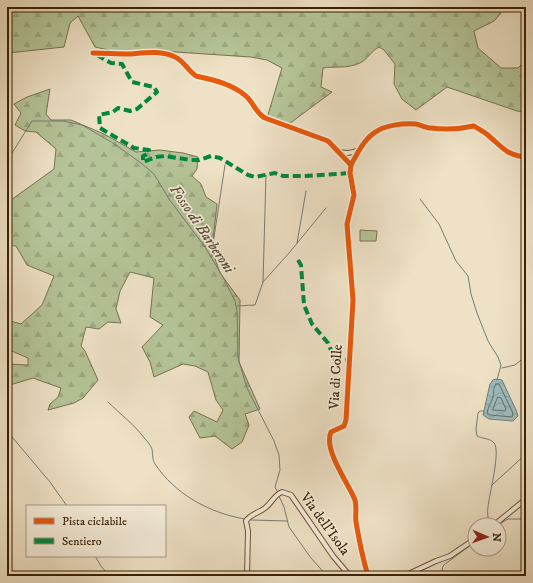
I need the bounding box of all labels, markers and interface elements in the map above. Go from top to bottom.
water label: Fosso di Barberoni [165,181,239,278]
street label: Via di Colle [325,344,347,411]
street label: Via dell'Isola [296,488,354,559]
legend [26,505,166,557]
text: Pista ciclabile [62,514,127,529]
north arrow [467,517,507,557]
text: N [489,533,503,542]
text: Sentiero [62,534,102,549]

